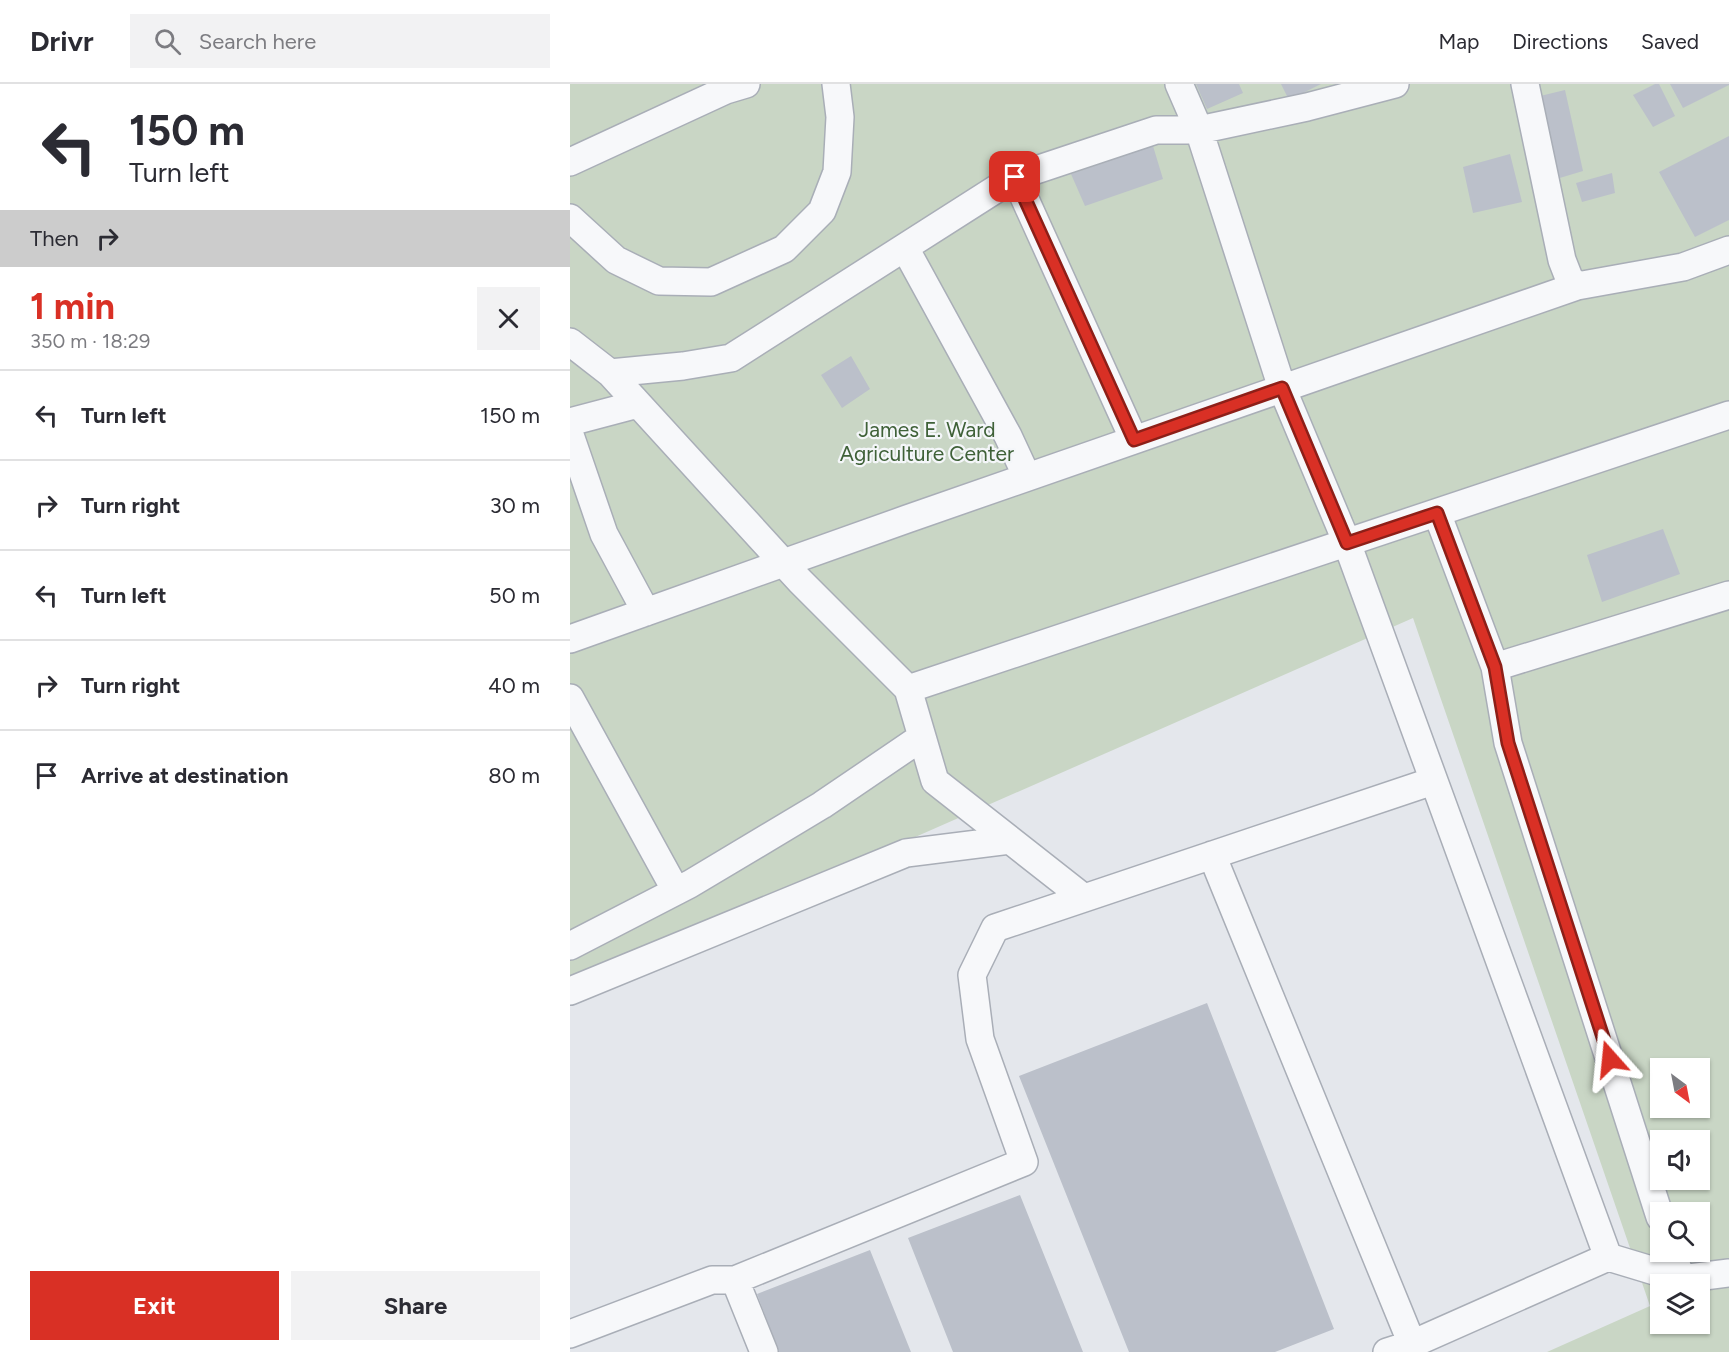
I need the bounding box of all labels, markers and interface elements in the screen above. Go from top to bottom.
search box [130,14,550,68]
text: Drivr [30,24,94,58]
icon: search [151,25,184,58]
text: Search here [199,28,316,55]
text: Map [1438,29,1479,54]
text: Directions [1512,29,1608,54]
text: Saved [1641,29,1699,54]
text: 150 m [129,105,245,156]
icon: left [30,108,108,186]
pin [989,151,1040,202]
text: Turn left [129,156,229,189]
icon: arrive [998,160,1031,193]
icon: right [91,222,124,255]
text: Then [30,225,79,252]
text: 1 min [30,285,115,328]
button: close [477,287,540,350]
text: 350 m · 18:29 [30,329,150,353]
icon: left [30,399,63,432]
text: Turn left [81,402,167,429]
text: 150 m [480,402,540,429]
park label: James E. Ward Agriculture Center [840,417,1014,466]
icon: right [30,489,63,522]
text: Turn right [81,492,180,519]
text: 30 m [490,492,540,519]
icon: left [30,579,63,612]
text: Turn left [81,582,167,609]
text: 50 m [489,582,540,609]
icon: right [30,669,63,702]
text: Turn right [81,672,180,699]
text: 40 m [488,672,540,699]
icon: arrive [30,759,63,792]
text: Arrive at destination [81,762,289,789]
text: 80 m [488,762,540,789]
position arrow [1578,1027,1642,1091]
north arrow [1650,1058,1710,1118]
map controls [1650,1058,1710,1334]
button: sound [1650,1130,1710,1190]
button: search [1650,1202,1710,1262]
button: Exit [30,1271,279,1340]
button: Share [291,1271,540,1340]
button: layers [1650,1274,1710,1334]

